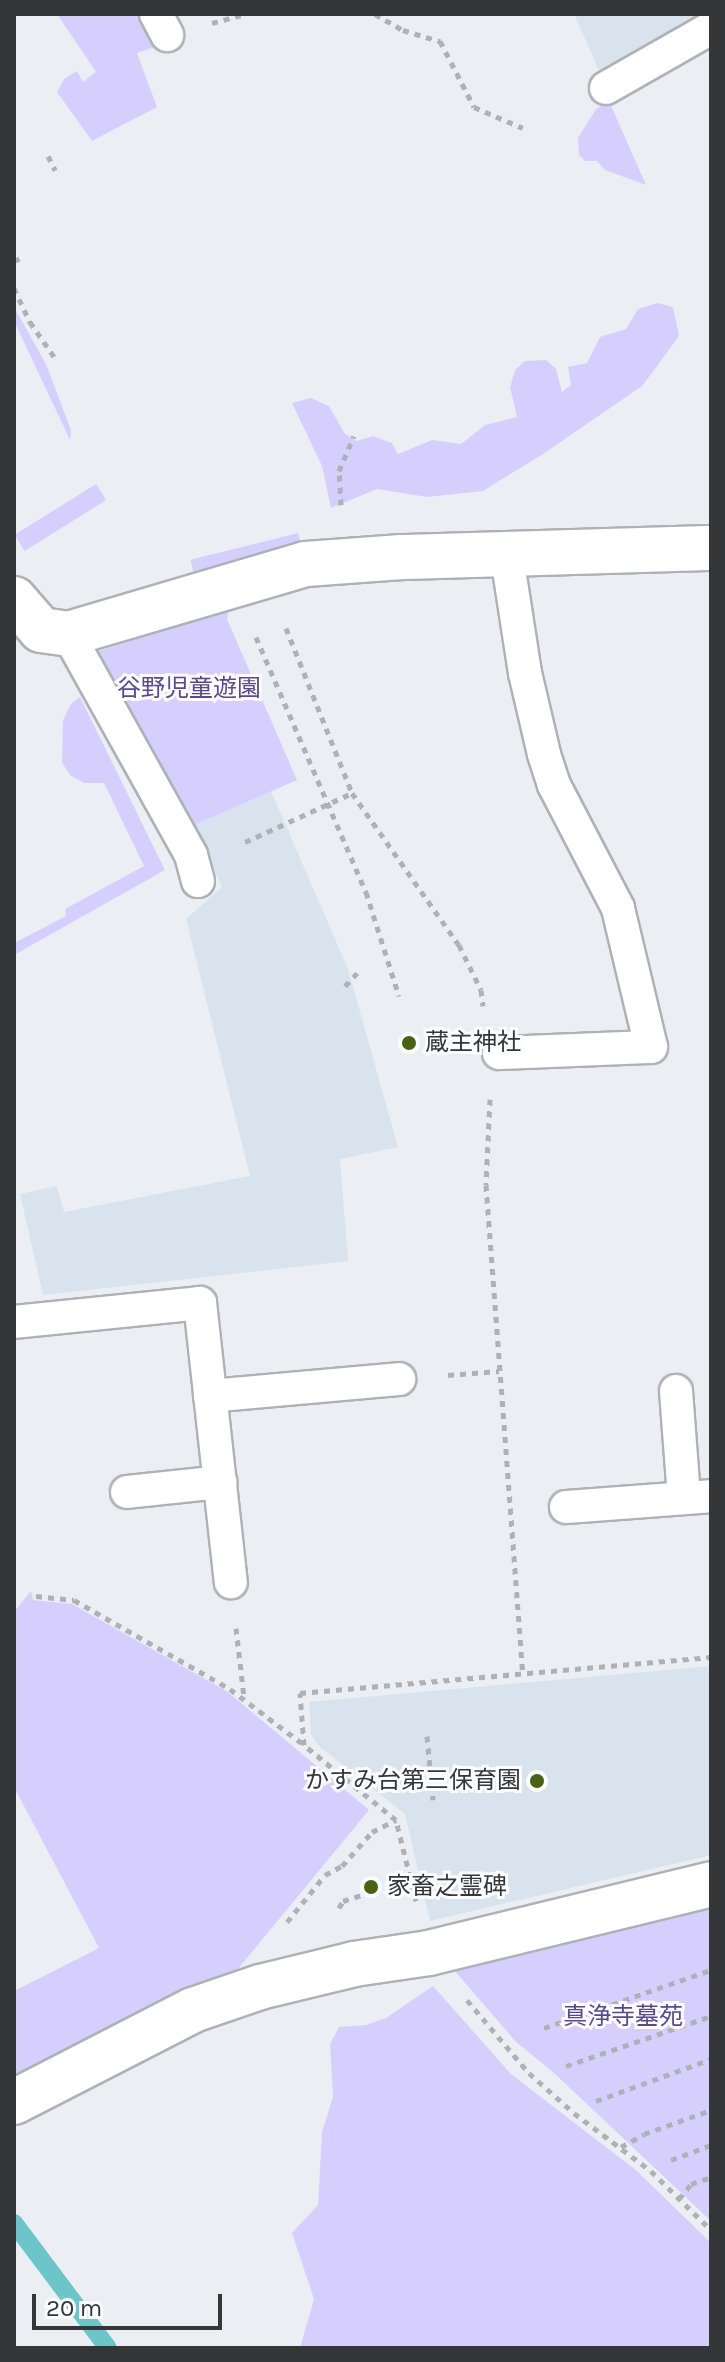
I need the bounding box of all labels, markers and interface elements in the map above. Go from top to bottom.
park label: 谷野児童遊園 [117,675,261,703]
place label: 蔵主神社 [425,1029,521,1057]
marker: 蔵主神社 [400,1034,418,1052]
place label: かすみ台第三保育園 [305,1767,521,1795]
marker: かすみ台第三保育園 [528,1772,546,1790]
place label: 家畜之霊碑 [387,1873,507,1901]
marker: 家畜之霊碑 [362,1878,380,1896]
park label: 真浄寺墓苑 [563,2003,683,2031]
scale bar [36,2278,226,2328]
text: 20 m [46,2294,102,2322]

